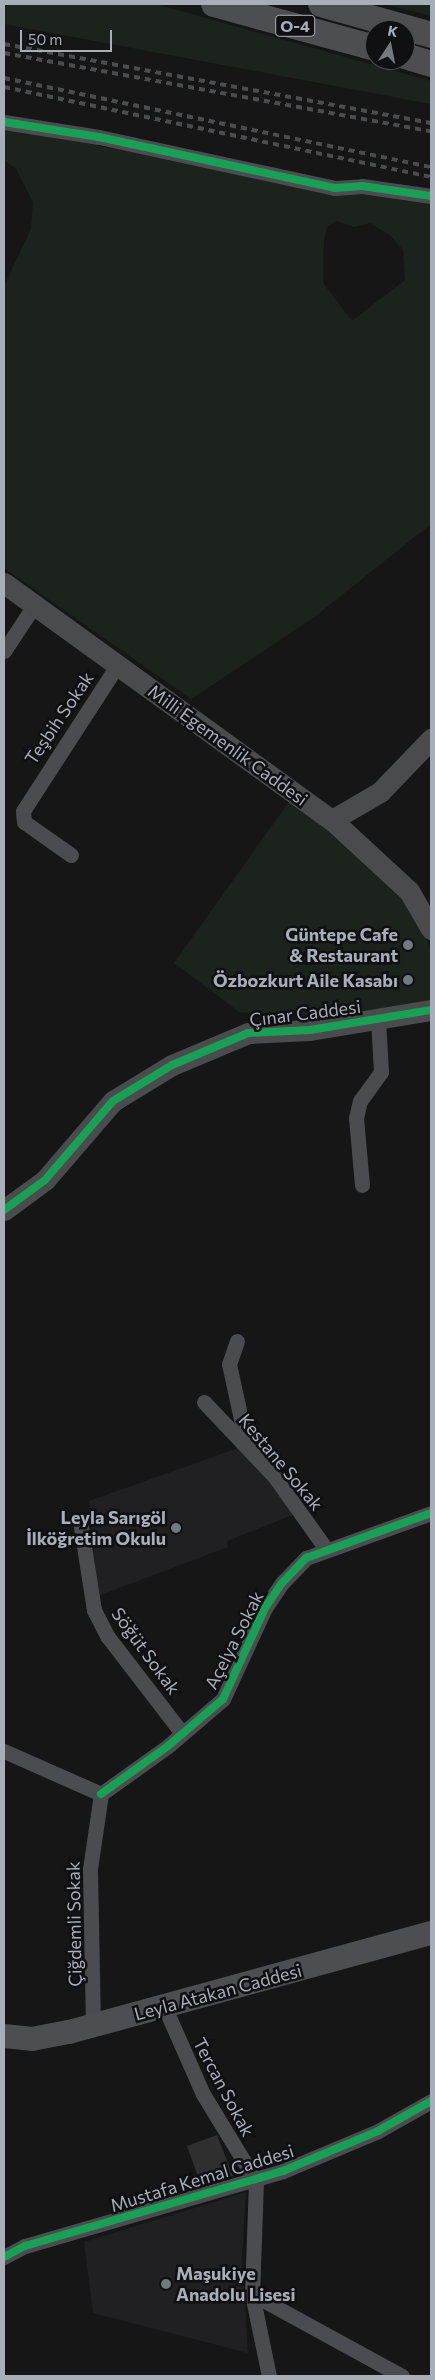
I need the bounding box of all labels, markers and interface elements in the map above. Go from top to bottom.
road number: O-4 [275,12,315,40]
scale bar [22,20,115,52]
north arrow [365,20,415,70]
text: K [386,21,399,40]
text: 50 m [28,30,62,48]
street label: Teşbih Sokak [20,668,98,768]
street label: Milli Egemenlik Caddesi [144,680,312,810]
place label: Güntepe Cafe & Restaurant [285,924,398,966]
marker: Güntepe Cafe & Restaurant [402,939,414,951]
place label: Özbozkurt Aile Kasabı [213,969,398,991]
marker: Özbozkurt Aile Kasabı [402,974,414,986]
street label: Çınar Caddesi [248,995,362,1031]
street label: Kestane Sokak [234,1409,328,1515]
place label: Leyla Sarıgöl İlköğretim Okulu [26,1507,166,1550]
marker: Leyla Sarıgöl İlköğretim Okulu [170,1522,182,1534]
street label: Açelya Sokak [200,1587,268,1693]
street label: Söğüt Sokak [107,1603,185,1699]
street label: Çiğdemli Sokak [62,1861,86,1987]
street label: Leyla Atakan Caddesi [132,1959,304,2025]
street label: Tercan Sokak [189,2034,259,2140]
street label: Mustafa Kemal Caddesi [108,2140,296,2216]
place label: Maşukiye Anadolu Lisesi [176,2263,295,2306]
marker: Maşukiye Anadolu Lisesi [160,2278,172,2290]

